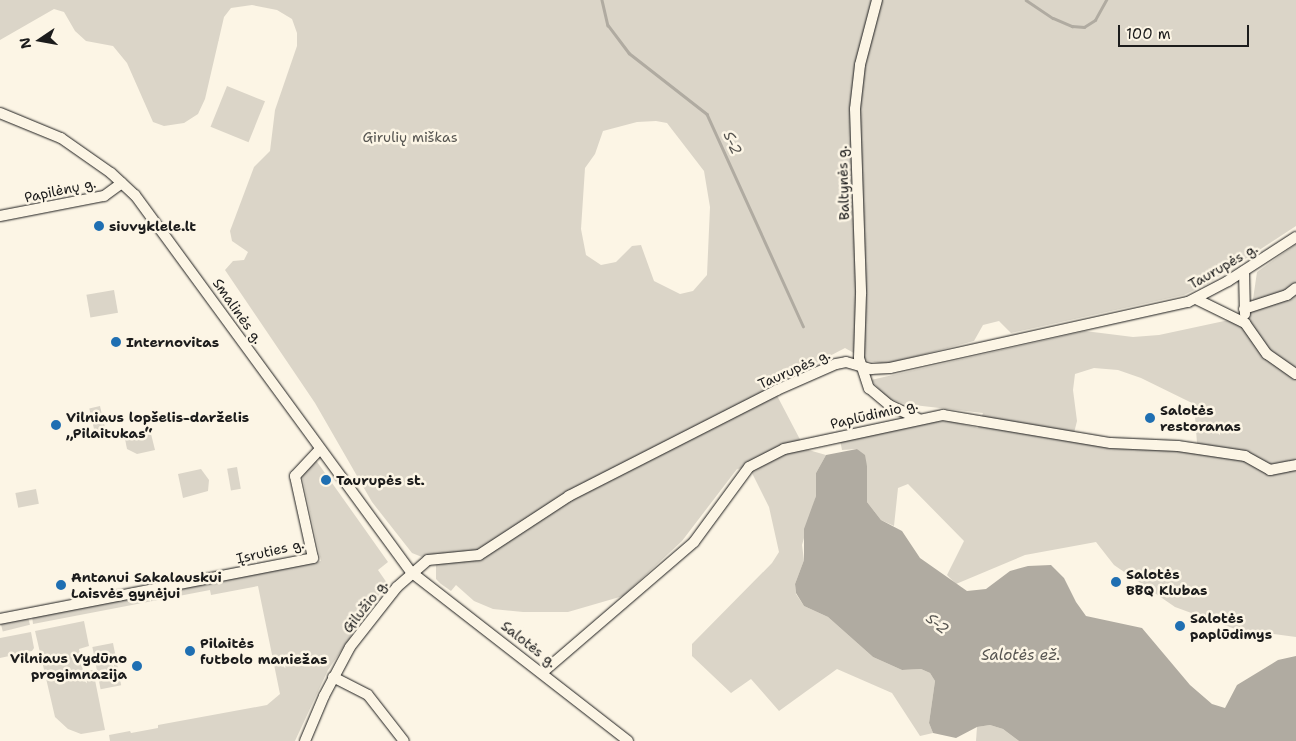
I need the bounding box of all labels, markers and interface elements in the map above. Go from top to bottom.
north arrow [15,15,65,65]
scale bar [1121,15,1252,47]
text: 100 m [1126,24,1171,44]
text: N [15,36,35,50]
park label: Girulių miškas [362,129,458,145]
water label: S-2 [719,129,745,157]
street label: Baltynės g. [833,145,853,221]
street label: Papilėnų g. [23,174,97,206]
place label: siuvyklele.lt [109,218,196,234]
marker: siuvyklele.lt [93,220,105,232]
street label: Taurupės g. [1185,239,1261,293]
street label: Smalinės g. [209,275,267,347]
place label: Internovitas [126,334,219,350]
marker: Internovitas [110,336,122,348]
street label: Taurupės g. [755,346,833,392]
street label: Paplūdimio g. [829,396,919,432]
place label: Salotės restoranas [1160,402,1241,434]
place label: Vilniaus lopšelis-darželis „Pilaitukas“ [66,409,249,442]
marker: Salotės restoranas [1144,412,1156,424]
marker: Vilniaus lopšelis-darželis „Pilaitukas“ [50,419,62,431]
place label: Taurupės st. [336,472,425,488]
marker: Taurupės st. [320,474,332,486]
street label: Įsruties g. [234,535,306,567]
place label: Salotės BBQ Klubas [1126,566,1207,598]
place label: Antanui Sakalauskui Laisvės gynėjui [71,569,222,602]
street label: Gilužio g. [339,576,391,636]
marker: Salotės BBQ Klubas [1110,576,1122,588]
marker: Antanui Sakalauskui Laisvės gynėjui [55,579,67,591]
water label: S-2 [922,610,952,638]
place label: Salotės paplūdimys [1190,610,1272,642]
street label: Salotės g. [498,617,560,671]
marker: Salotės paplūdimys [1174,620,1186,632]
place label: Pilaitės futbolo maniežas [200,635,327,668]
marker: Pilaitės futbolo maniežas [184,645,196,657]
water label: Salotės ež. [981,647,1061,665]
place label: Vilniaus Vydūno progimnazija [10,650,127,682]
marker: Vilniaus Vydūno progimnazija [131,660,143,672]

